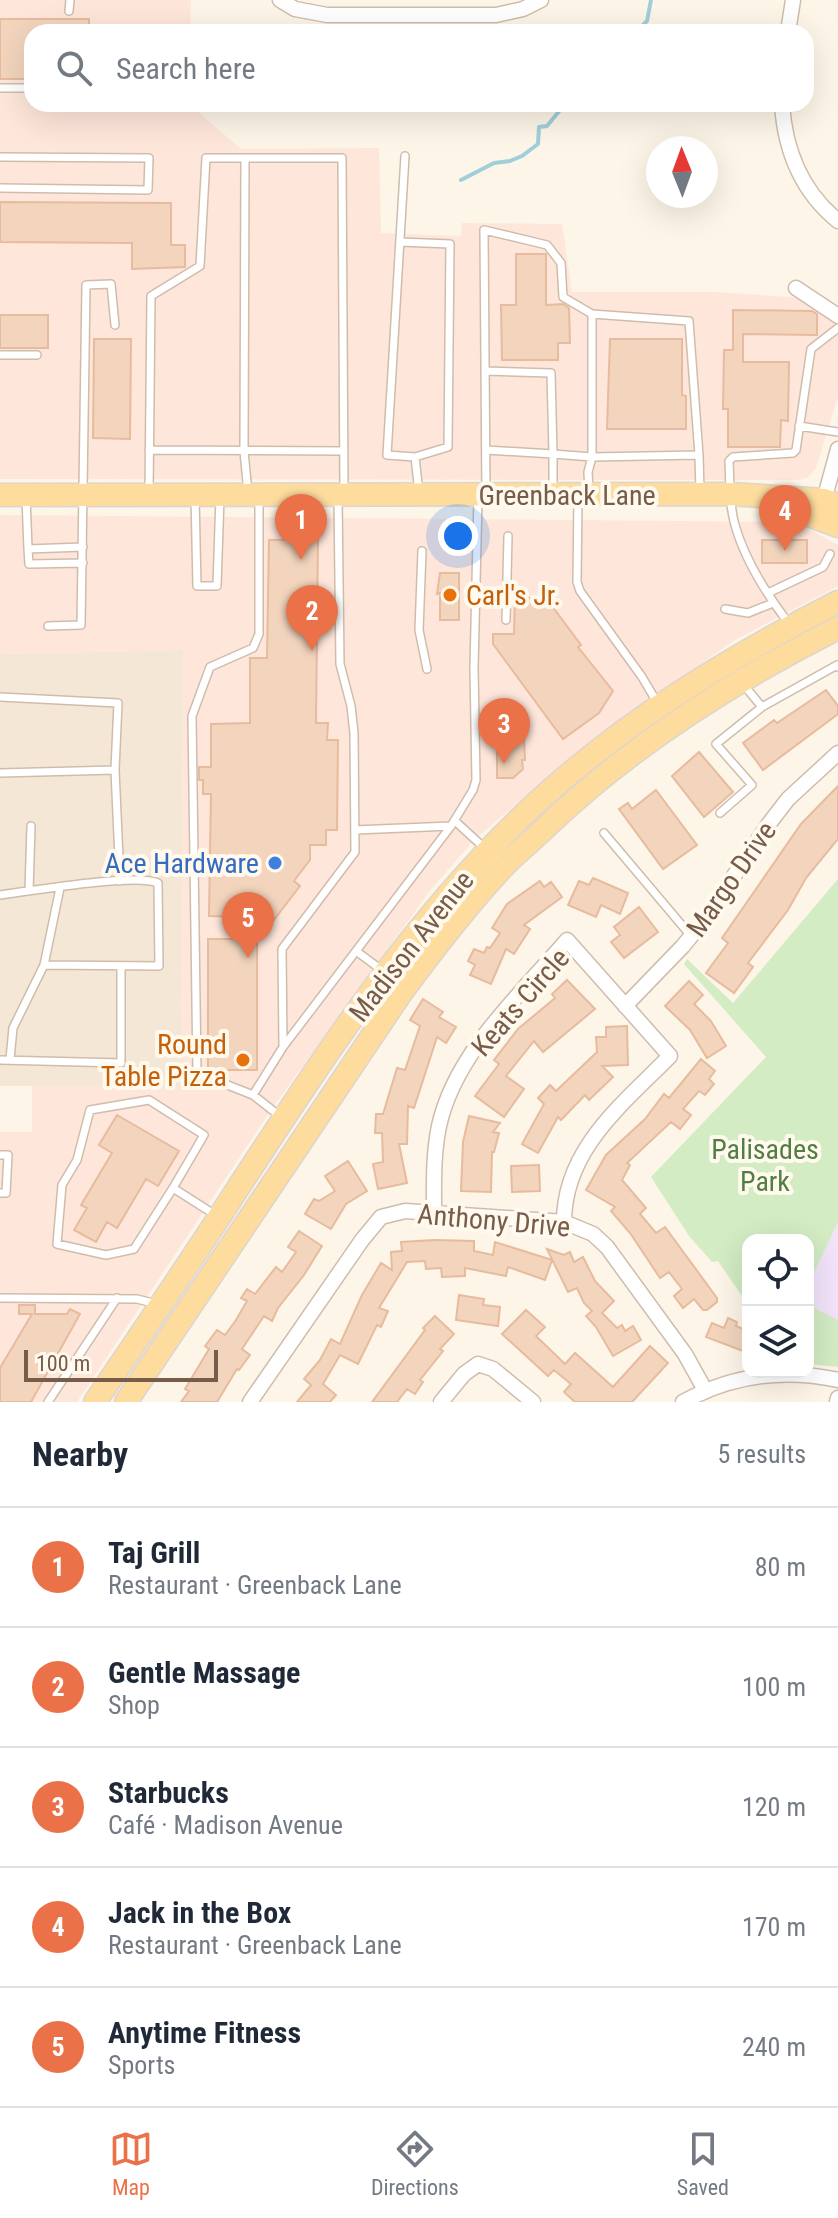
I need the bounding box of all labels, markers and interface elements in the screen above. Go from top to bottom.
search box [24,24,814,112]
icon: search [52,46,96,90]
text: Search here [116,51,256,86]
north arrow [646,136,718,208]
street label: Greenback Lane [478,479,656,512]
pin: 4 [759,485,811,551]
pin: 1 [275,494,327,560]
your location [438,516,478,556]
place label: Carl's Jr. [466,579,561,612]
pin: 2 [286,585,338,651]
marker: Carl's Jr. [441,586,459,604]
pin: 3 [478,698,530,764]
street label: Margo Drive [680,815,783,943]
place label: Ace Hardware [104,847,259,880]
marker: Ace Hardware [266,854,284,872]
street label: Madison Avenue [342,864,481,1028]
pin: 5 [222,892,274,958]
street label: Keats Circle [465,942,576,1063]
place label: Round Table Pizza [101,1028,227,1093]
marker: Round Table Pizza [234,1051,252,1069]
park label: Palisades Park [711,1133,819,1198]
street label: Anthony Drive [416,1197,572,1244]
map controls [742,1234,814,1378]
button: locate [742,1234,814,1306]
button: layers [742,1306,814,1378]
scale bar [24,1346,218,1382]
text: 100 m [36,1351,90,1376]
text: Nearby [32,1434,128,1474]
text: 5 results [717,1439,806,1469]
text: Taj Grill [108,1535,200,1570]
text: 1 [51,1552,65,1582]
text: 80 m [755,1552,806,1582]
text: Restaurant · Greenback Lane [108,1570,402,1600]
text: Gentle Massage [108,1655,300,1690]
text: 2 [51,1672,65,1702]
text: 100 m [742,1672,806,1702]
text: Shop [108,1690,160,1720]
text: Starbucks [108,1775,229,1810]
text: 3 [51,1792,65,1822]
text: 120 m [742,1792,806,1822]
text: Café · Madison Avenue [108,1810,343,1840]
text: Jack in the Box [108,1895,291,1930]
text: 4 [51,1912,65,1942]
text: 170 m [742,1912,806,1942]
text: Restaurant · Greenback Lane [108,1930,402,1960]
text: Anytime Fitness [108,2015,301,2050]
text: 5 [51,2032,65,2062]
text: 240 m [742,2032,806,2062]
text: Sports [108,2050,175,2080]
tab: Map [109,2127,153,2200]
tab: Directions [371,2127,459,2200]
tab: Saved [677,2127,729,2200]

